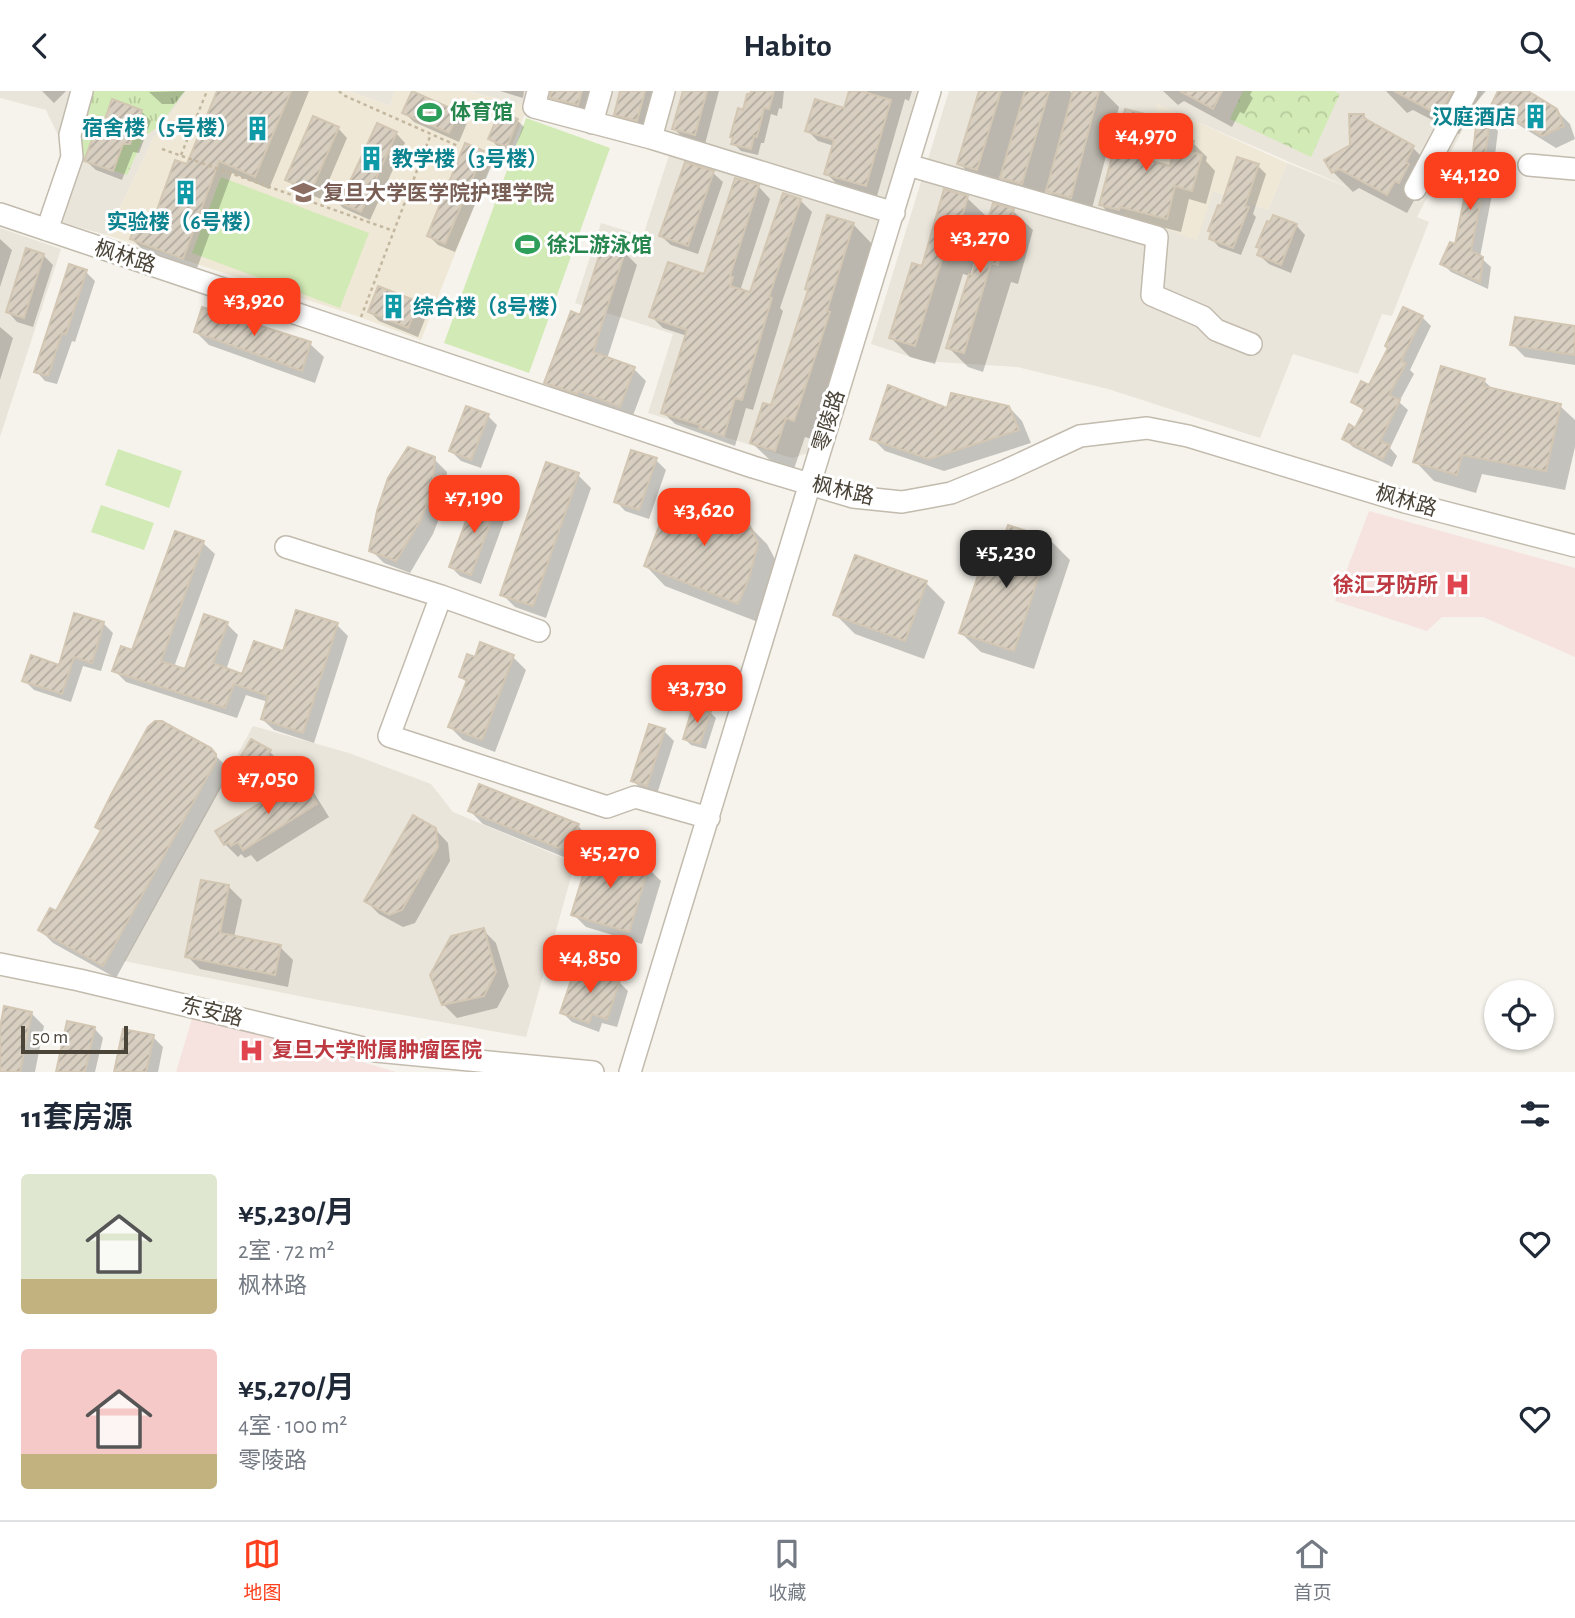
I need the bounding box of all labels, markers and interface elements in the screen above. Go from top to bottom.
icon: back [21,27,59,65]
icon: search [1516,27,1554,65]
text: Habito [743,30,832,62]
sports icon: 体育馆 [416,98,444,126]
place label: 体育馆 [450,100,513,123]
building icon: 汉庭酒店 [1522,103,1550,131]
place label: 汉庭酒店 [1432,105,1516,128]
pin: ¥4,970 [1089,113,1203,173]
building icon: 宿舍楼（5号楼） [244,114,272,142]
place label: 宿舍楼（5号楼） [82,116,238,139]
text: ¥4,970 [1115,124,1177,147]
building icon: 教学楼（3号楼） [358,145,386,173]
place label: 教学楼（3号楼） [392,147,548,170]
pin: ¥4,120 [1413,152,1527,212]
text: ¥4,120 [1440,163,1500,186]
building icon: 实验楼（6号楼） [171,179,199,207]
school or university icon: 复旦大学医学院护理学院 [289,179,317,207]
place label: 复旦大学医学院护理学院 [323,182,554,204]
place label: 实验楼（6号楼） [106,210,264,233]
pin: ¥3,270 [923,215,1037,275]
text: ¥3,270 [950,226,1010,249]
sports icon: 徐汇游泳馆 [513,231,541,259]
place label: 徐汇游泳馆 [547,234,652,256]
street label: 枫林路 [92,236,159,277]
pin: ¥3,920 [197,279,311,338]
text: ¥3,920 [223,289,285,312]
building icon: 综合楼（8号楼） [379,293,407,321]
place label: 综合楼（8号楼） [413,295,570,318]
street label: 零陵路 [809,388,848,454]
street label: 枫林路 [810,473,876,508]
pin: ¥7,190 [417,475,531,535]
street label: 枫林路 [1373,481,1439,520]
text: ¥7,190 [445,486,503,509]
pin: ¥3,620 [647,489,761,548]
text: ¥3,620 [673,499,735,522]
pin: ¥5,230 [949,531,1063,590]
text: ¥5,230 [976,541,1036,564]
hospital icon: 徐汇牙防所 [1444,571,1472,599]
place label: 徐汇牙防所 [1333,574,1438,596]
pin: ¥3,730 [640,665,754,725]
text: ¥3,730 [667,676,727,699]
pin: ¥7,050 [211,757,325,816]
text: ¥7,050 [237,767,299,790]
pin: ¥5,270 [553,831,667,890]
text: ¥5,270 [580,841,640,864]
pin: ¥4,850 [533,935,647,995]
text: ¥4,850 [559,946,621,969]
map controls [1484,980,1554,1050]
button: locate [1484,980,1554,1050]
street label: 东安路 [179,993,245,1030]
scale bar [21,1023,128,1055]
text: 50 m [32,1028,68,1047]
hospital icon: 复旦大学附属肿瘤医院 [238,1036,266,1064]
place label: 复旦大学附属肿瘤医院 [272,1039,482,1061]
icon: filters [1516,1095,1554,1133]
text: 11套房源 [21,1103,133,1133]
text: ¥5,230/月 [238,1198,355,1228]
icon: home [77,1202,161,1286]
icon: heart [1516,1225,1554,1263]
text: 2室 · 72 m² [238,1240,335,1263]
text: 枫林路 [238,1275,307,1298]
text: ¥5,270/月 [238,1373,355,1403]
icon: home [77,1377,161,1461]
icon: heart [1516,1400,1554,1438]
text: 4室 · 100 m² [238,1415,347,1438]
text: 零陵路 [238,1450,307,1473]
tab: 地图 [243,1535,282,1605]
tab: 收藏 [768,1535,807,1605]
tab: 首页 [1293,1535,1332,1605]

